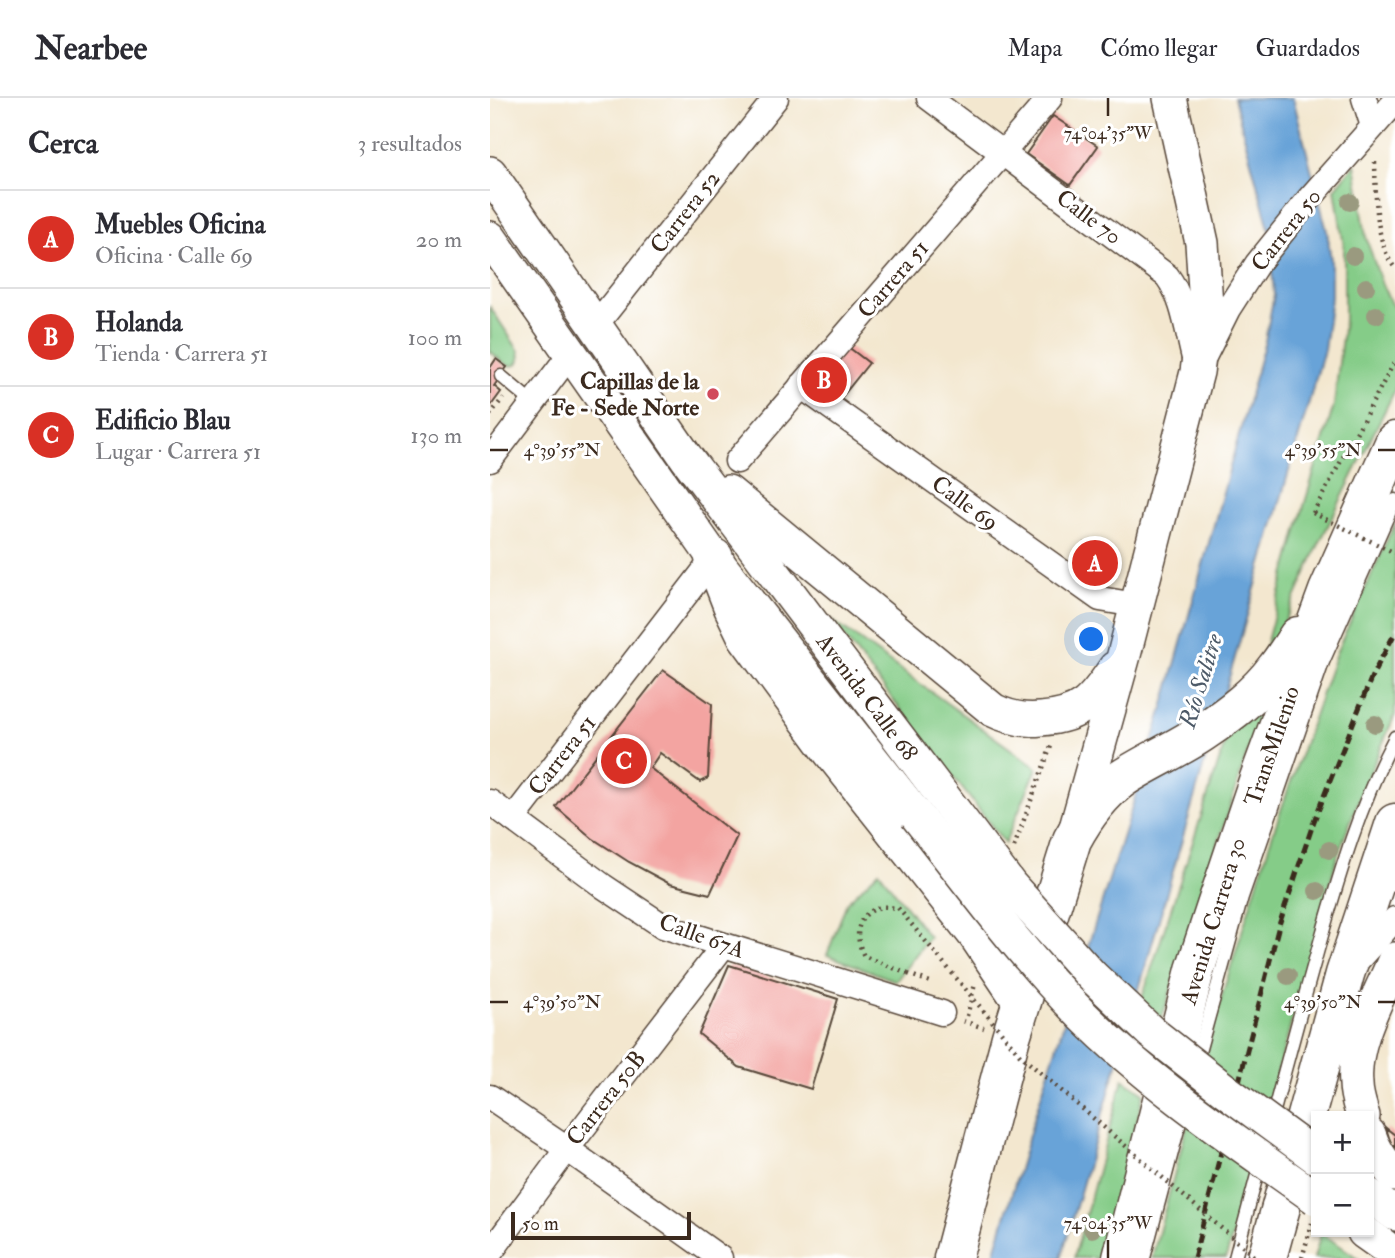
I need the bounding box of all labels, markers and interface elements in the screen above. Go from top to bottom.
text: Nearbee [35,28,147,69]
text: Mapa [1007,33,1062,64]
text: Cómo llegar [1100,33,1217,64]
text: Guardados [1255,33,1360,64]
text: 74°04'35"W [1064,122,1153,145]
text: Cerca [28,125,98,162]
text: 3 resultados [358,129,462,158]
street label: Carrera 52 [644,165,726,259]
street label: Calle 70 [1050,183,1128,251]
street label: Carrera 50 [1245,183,1327,277]
text: Muebles Oficina [95,209,265,241]
text: A [44,225,58,254]
text: 20 m [416,225,462,254]
street label: Carrera 51 [851,234,935,324]
text: Oficina · Calle 69 [95,241,253,270]
text: Holanda [95,307,183,339]
text: B [43,323,59,352]
text: 100 m [408,323,462,352]
text: Tienda · Carrera 51 [95,339,268,368]
pin: B [801,354,847,406]
place label: Capillas de la Fe - Sede Norte [551,367,701,422]
marker: Capillas de la Fe - Sede Norte [705,386,721,402]
text: Edificio Blau [95,405,231,437]
text: C [43,421,59,450]
text: 130 m [410,421,462,450]
text: Lugar · Carrera 51 [95,437,261,466]
text: 4°39'55"N [524,439,600,462]
text: 4°39'55"N [1285,439,1361,462]
street label: Calle 69 [926,469,1004,537]
pin: A [1072,537,1118,589]
your location [1074,622,1108,656]
street label: Avenida Calle 68 [809,627,924,766]
water label: Río Salitre [1172,629,1230,733]
street label: TransMilenio [1238,682,1306,810]
street label: Carrera 51 [522,709,602,801]
pin: C [601,735,647,787]
street label: Avenida Carrera 30 [1174,834,1252,1009]
street label: Calle 67A [655,907,749,965]
text: 4°39'50"N [523,991,601,1014]
text: 4°39'50"N [1284,991,1362,1014]
street label: Carrera 50B [560,1045,652,1151]
map controls [1311,1111,1374,1237]
button: + [1311,1111,1374,1174]
button: − [1311,1174,1374,1237]
scale bar [511,1209,691,1241]
text: 50 m [522,1212,559,1236]
text: 74°04'35"W [1064,1212,1153,1235]

